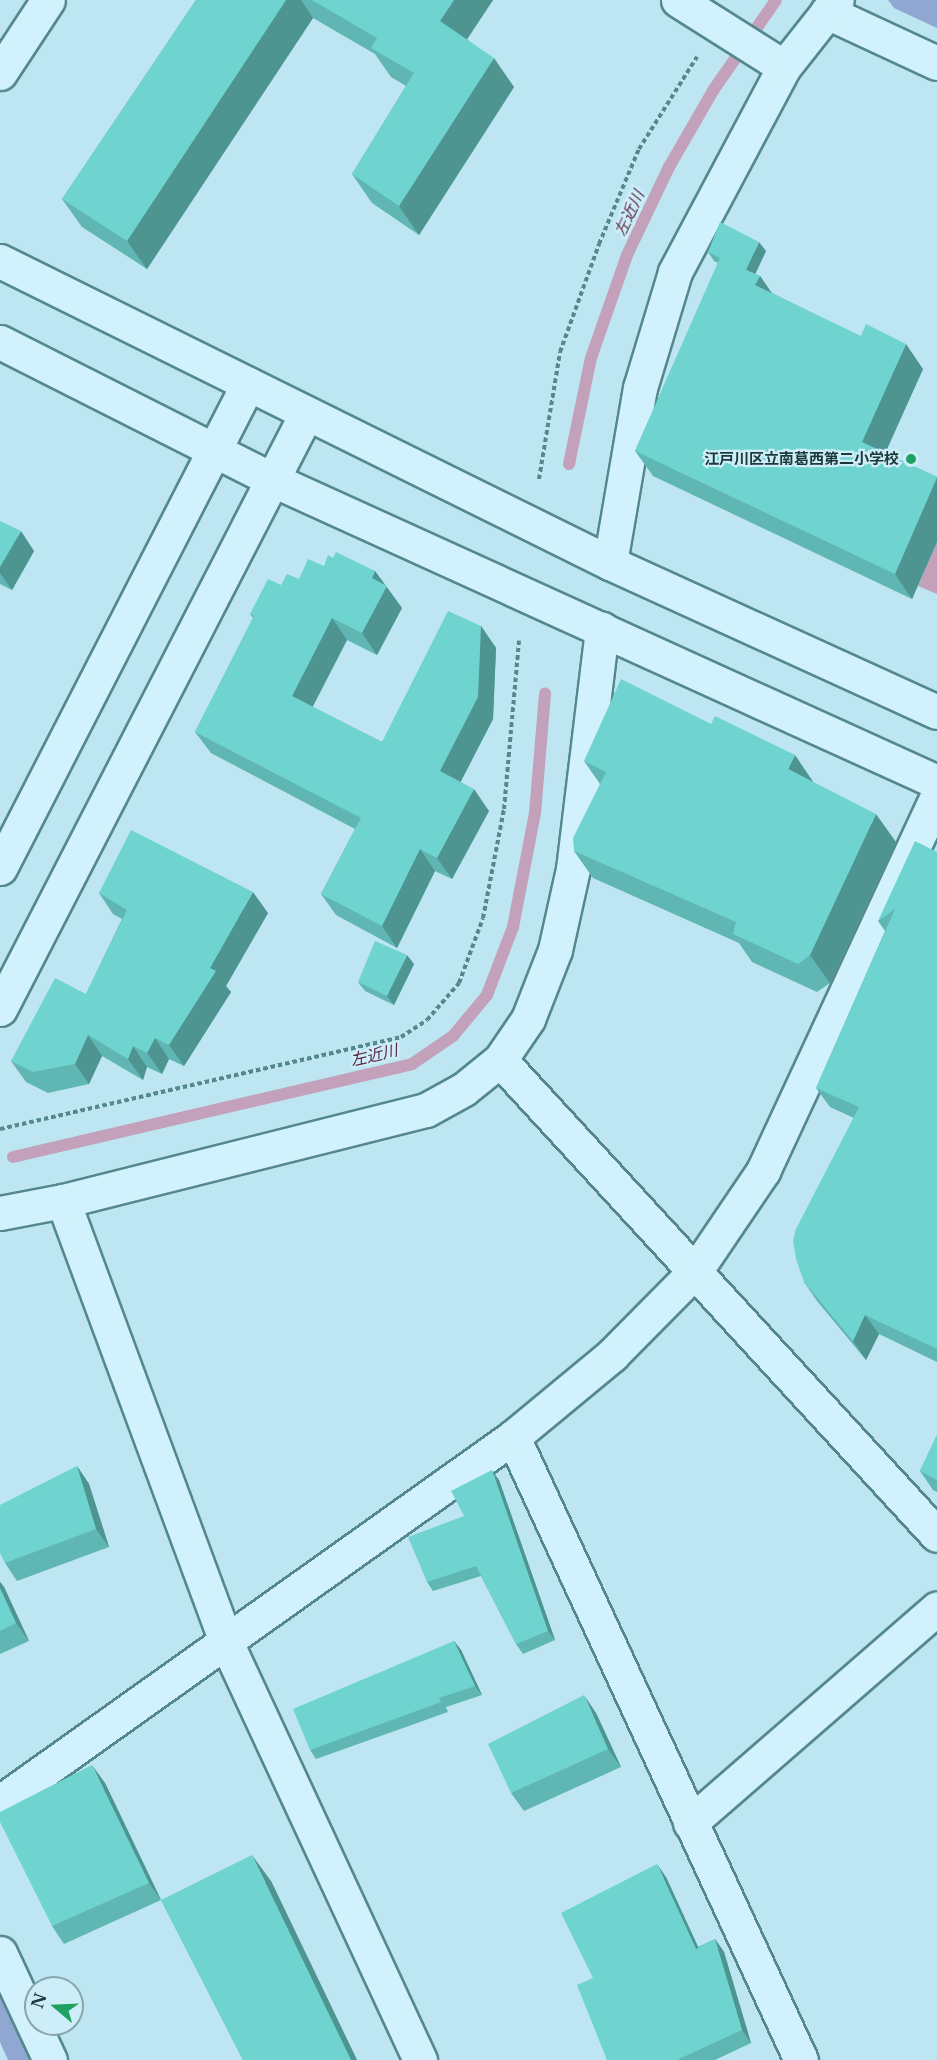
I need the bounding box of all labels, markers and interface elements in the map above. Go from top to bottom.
water label: 左近川 [610,187,648,239]
place label: 江戸川区立南葛西第二小学校 [704,450,899,468]
marker: 江戸川区立南葛西第二小学校 [904,452,918,466]
water label: 左近川 [348,1040,400,1070]
north arrow [24,1976,84,2036]
text: N [27,1990,51,2011]

